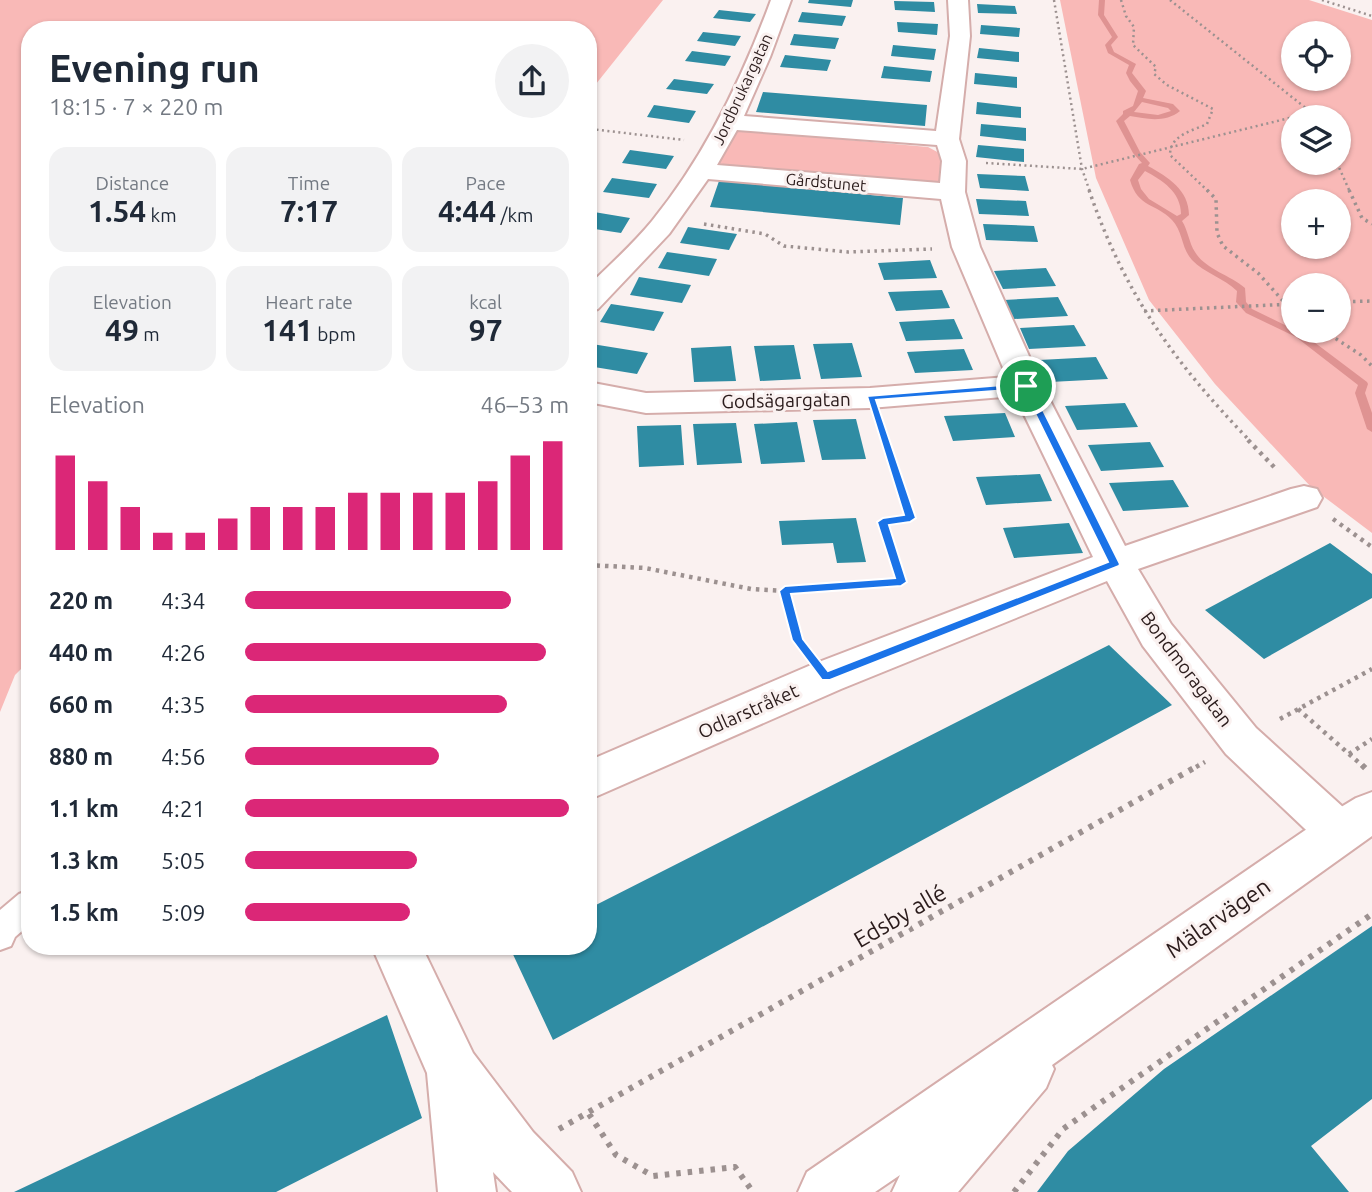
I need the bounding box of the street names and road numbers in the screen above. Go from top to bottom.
street label: Jordbrukargatan [708,31,776,147]
street label: Gårdstunet [785,170,868,195]
street label: Godsägargatan [721,388,851,412]
street label: Bondmoragatan [1137,607,1237,731]
street label: Odlarstråket [694,679,802,743]
street label: Mälarvägen [1161,873,1274,963]
street label: Edsby allé [849,879,950,952]

